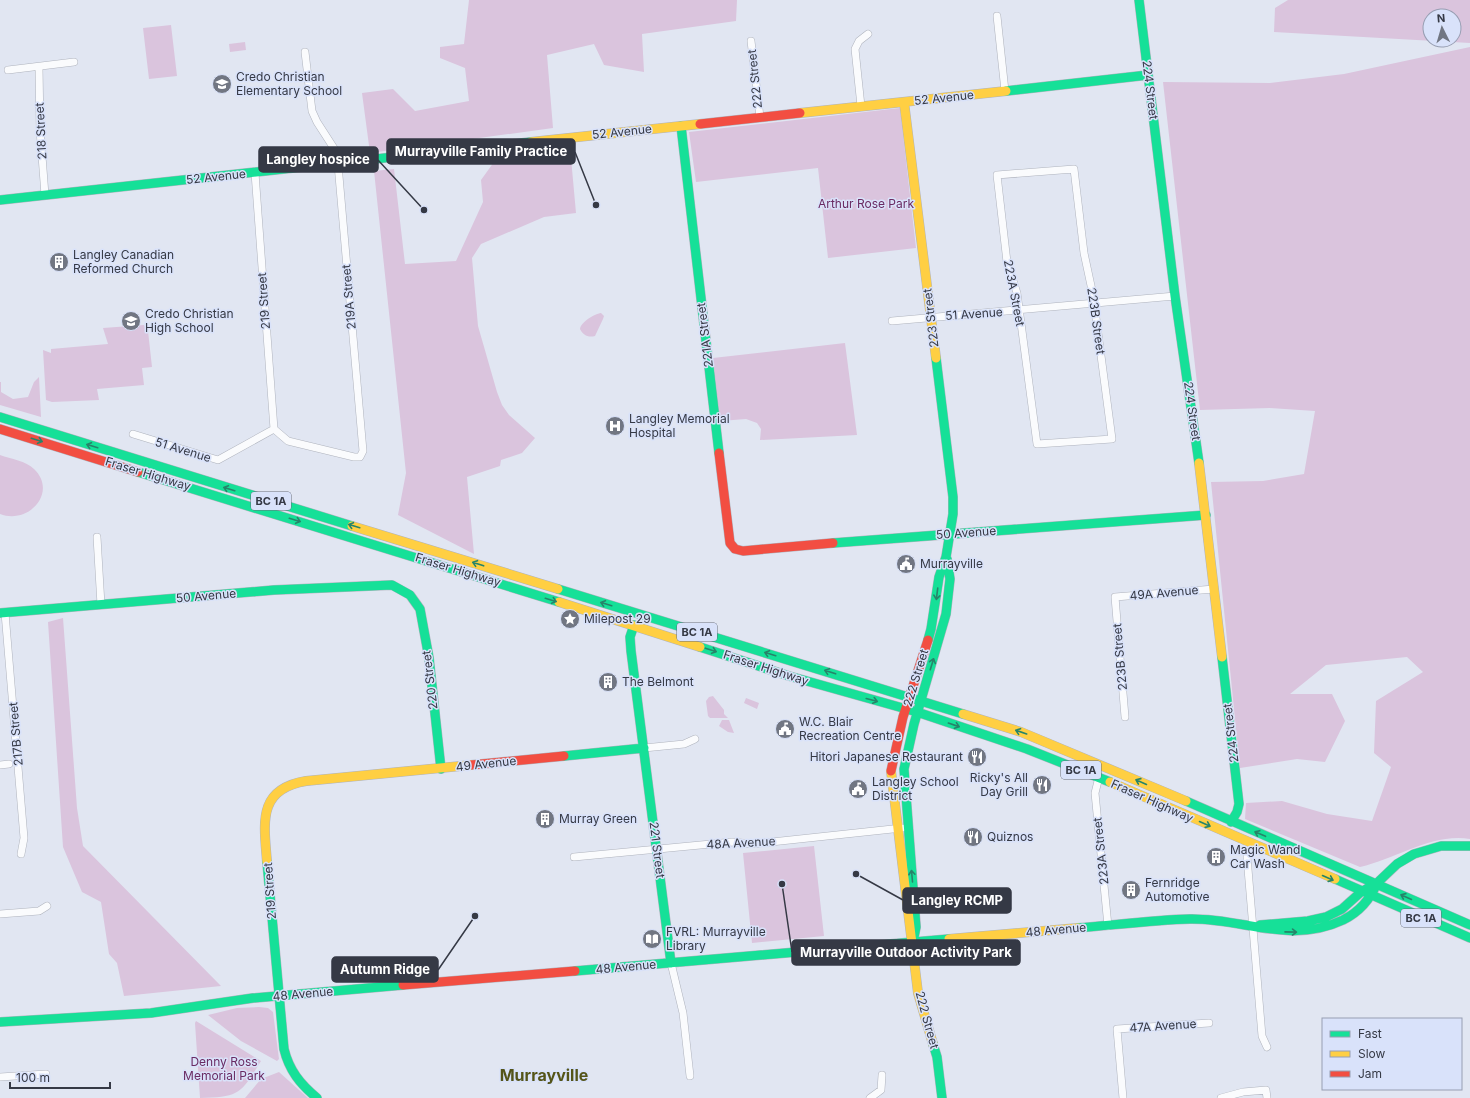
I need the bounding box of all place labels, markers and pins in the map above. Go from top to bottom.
place label: Credo Christian Elementary School [236,69,342,98]
school or university icon: Credo Christian Elementary School [211,73,233,95]
callout: Murrayville Family Practice [387,139,575,164]
callout: Langley hospice [259,147,378,172]
place label: Langley Canadian Reformed Church [73,247,174,276]
building icon: Langley Canadian Reformed Church [48,251,70,273]
place label: Credo Christian High School [145,306,233,335]
school or university icon: Credo Christian High School [120,310,142,332]
place label: Langley Memorial Hospital [629,411,730,440]
hospital icon: Langley Memorial Hospital [604,415,626,437]
public building icon: Murrayville [895,553,917,575]
place label: Murrayville [920,556,983,571]
place icon: Milepost 29 [559,608,581,630]
place label: Milepost 29 [584,611,651,626]
building icon: The Belmont [597,671,619,693]
place label: The Belmont [622,674,694,689]
place label: W.C. Blair Recreation Centre [799,714,901,743]
public building icon: W.C. Blair Recreation Centre [774,718,796,740]
restaurant icon: Hitori Japanese Restaurant [966,746,988,768]
place label: Hitori Japanese Restaurant [810,749,963,764]
place label: Ricky's All Day Grill [970,770,1028,799]
place label: Langley School District [872,774,959,803]
restaurant icon: Ricky's All Day Grill [1031,774,1053,796]
public building icon: Langley School District [847,778,869,800]
building icon: Murray Green [534,808,556,830]
place label: Murray Green [559,811,637,826]
restaurant icon: Quiznos [962,826,984,848]
place label: Quiznos [987,829,1033,844]
place label: Magic Wand Car Wash [1230,842,1300,871]
building icon: Magic Wand Car Wash [1205,846,1227,868]
place label: Fernridge Automotive [1145,875,1209,904]
building icon: Fernridge Automotive [1120,879,1142,901]
callout: Langley RCMP [903,888,1011,913]
place label: FVRL: Murrayville Library [666,924,766,953]
library icon: FVRL: Murrayville Library [641,928,663,950]
callout: Murrayville Outdoor Activity Park [792,940,1020,965]
callout: Autumn Ridge [332,957,438,982]

